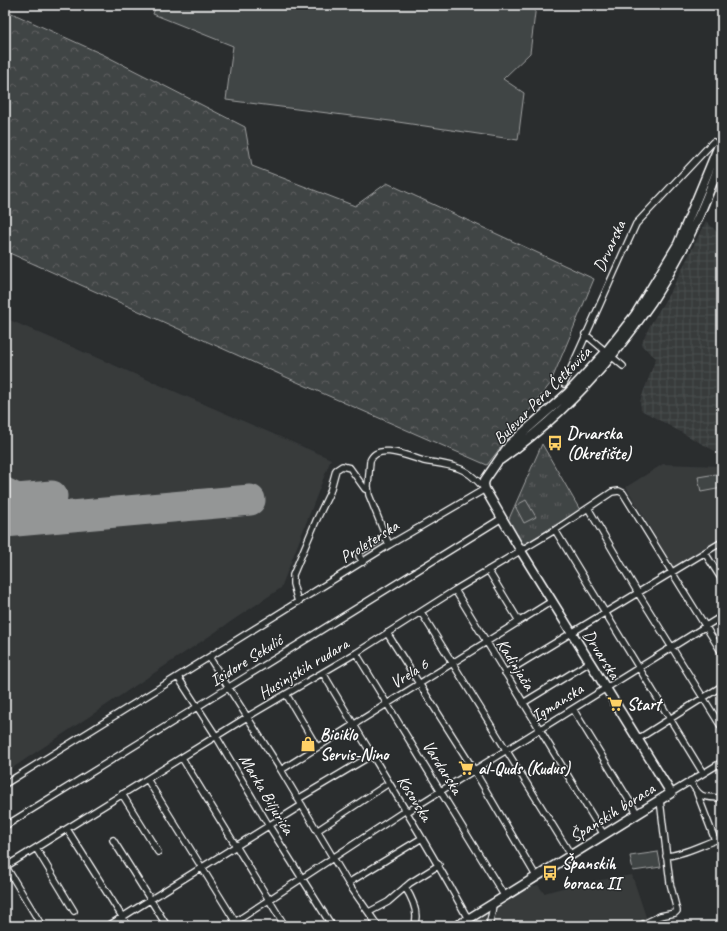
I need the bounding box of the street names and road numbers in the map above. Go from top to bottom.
street label: Drvarska [588,216,631,275]
street label: Bulevar Pera Ćetkovića [488,340,597,449]
street label: Proleterska [336,514,404,568]
street label: Drvarska [578,626,625,684]
street label: Isidore Sekulić [206,628,289,691]
street label: Husinjskih rudara [254,632,354,704]
street label: Kadinjača [492,635,540,695]
street label: Vrela 6 [386,653,433,693]
street label: Igmanska [528,678,588,726]
street label: Vardarska [418,736,468,800]
street label: Marka Biljurića [234,750,300,840]
street label: Kosovska [392,771,438,827]
street label: Španskih boraca [566,777,660,847]

